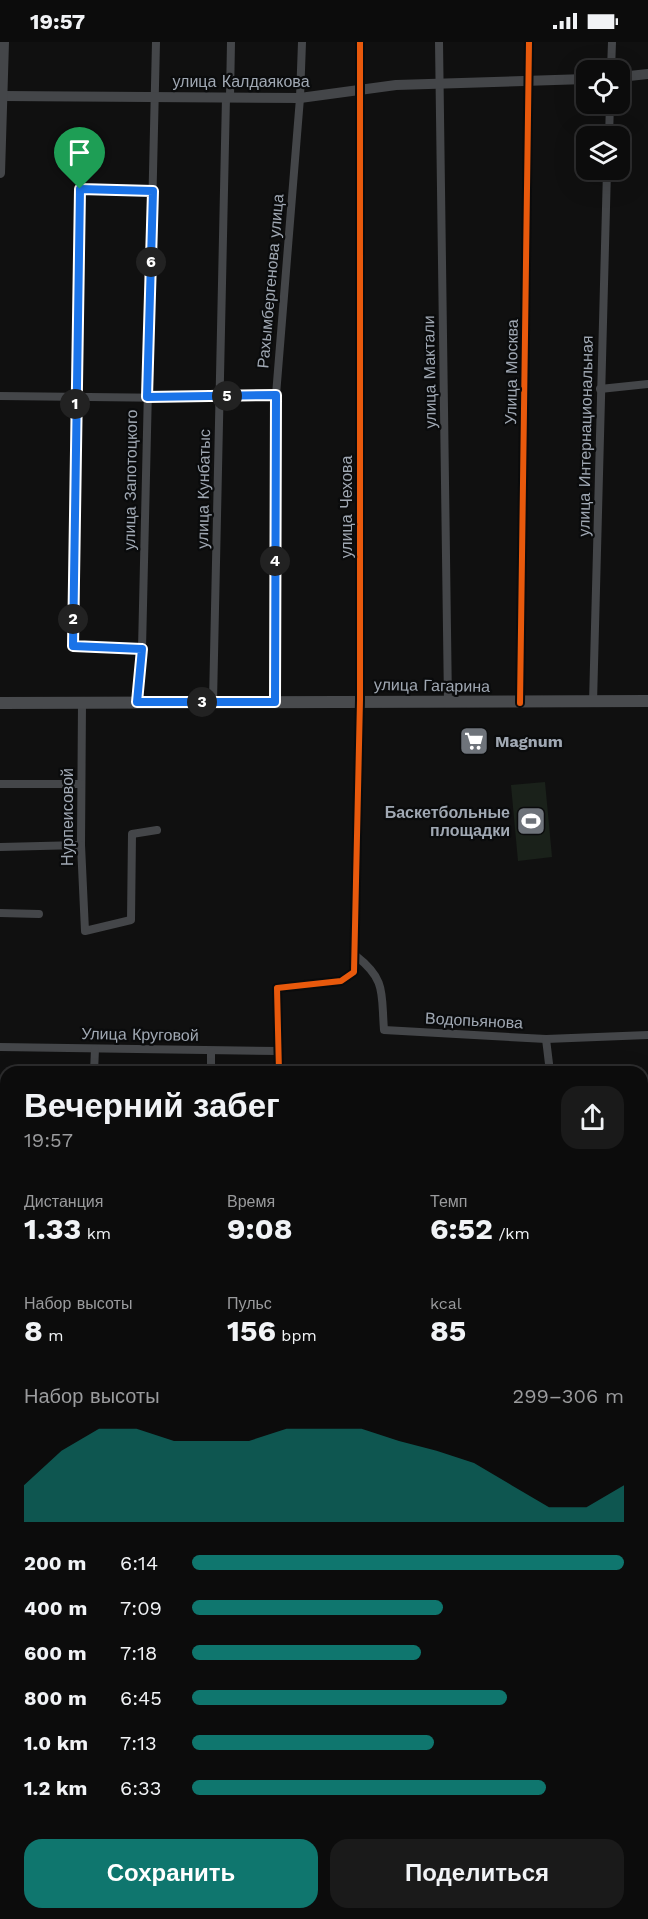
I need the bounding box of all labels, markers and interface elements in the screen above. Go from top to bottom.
text: 19:57 [30,9,85,34]
map controls [576,60,630,180]
button: locate [576,60,630,114]
street label: улица Калдаякова [172,72,310,91]
button: layers [576,126,630,180]
pin [54,127,105,189]
icon: arrive [63,136,96,169]
street label: Рахымбергенова улица [253,193,288,369]
pin: 6 [136,247,166,277]
text: 6 [146,252,156,271]
street label: улица Мактали [419,315,440,429]
street label: Улица Москва [501,319,522,425]
street label: улица Интернациональная [574,335,597,537]
pin: 5 [212,381,242,411]
text: 5 [222,386,232,405]
pin: 1 [60,389,90,419]
text: 1 [72,394,78,413]
street label: улица Запотоцкого [120,409,141,551]
street label: улица Кунбатыс [193,429,214,549]
street label: улица Чехова [337,456,356,558]
pin: 4 [260,546,290,576]
text: 4 [270,551,280,570]
pin: 2 [58,604,88,634]
text: 2 [68,609,78,628]
street label: улица Гагарина [374,675,490,696]
pin: 3 [187,687,217,717]
text: 3 [197,692,207,711]
supermarket icon: Magnum [458,725,490,757]
place label: Magnum [495,732,563,751]
street label: Нурпеисовой [58,768,77,866]
place label: Баскетбольные площадки [385,803,510,840]
sports icon: Баскетбольные площадки [515,805,547,837]
street label: Водопьянова [425,1008,524,1033]
street label: Улица Круговой [81,1024,199,1045]
text: Вечерний забег [24,1086,280,1125]
button: share [561,1086,624,1149]
text: 19:57 [24,1128,73,1152]
text: Дистанция [24,1192,103,1211]
text: Время [227,1192,275,1211]
text: Темп [430,1192,467,1211]
text: 1.33 [24,1211,81,1246]
text: 9:08 [227,1211,293,1246]
text: 6:52 [430,1211,493,1246]
text: km [81,1224,111,1243]
text: /km [493,1224,530,1243]
text: Набор высоты [24,1294,132,1313]
text: Пульс [227,1294,272,1313]
text: kcal [430,1294,462,1313]
text: 8 [24,1313,43,1348]
text: 156 [227,1313,276,1348]
text: 85 [430,1313,466,1348]
text: m [43,1326,64,1345]
text: bpm [276,1326,317,1345]
text: Набор высоты [24,1384,160,1408]
text: 299–306 m [513,1384,624,1408]
text: 200 m [24,1551,86,1575]
text: 6:14 [120,1551,158,1575]
text: 400 m [24,1596,87,1620]
text: 7:09 [120,1596,162,1620]
text: 600 m [24,1641,87,1665]
text: 7:18 [120,1641,157,1665]
text: 800 m [24,1686,87,1710]
text: 6:45 [120,1686,162,1710]
text: 1.0 km [24,1731,88,1755]
text: 7:13 [120,1731,157,1755]
text: 1.2 km [24,1776,87,1800]
text: 6:33 [120,1776,161,1800]
button: Сохранить [24,1839,318,1908]
button: Поделиться [330,1839,624,1908]

